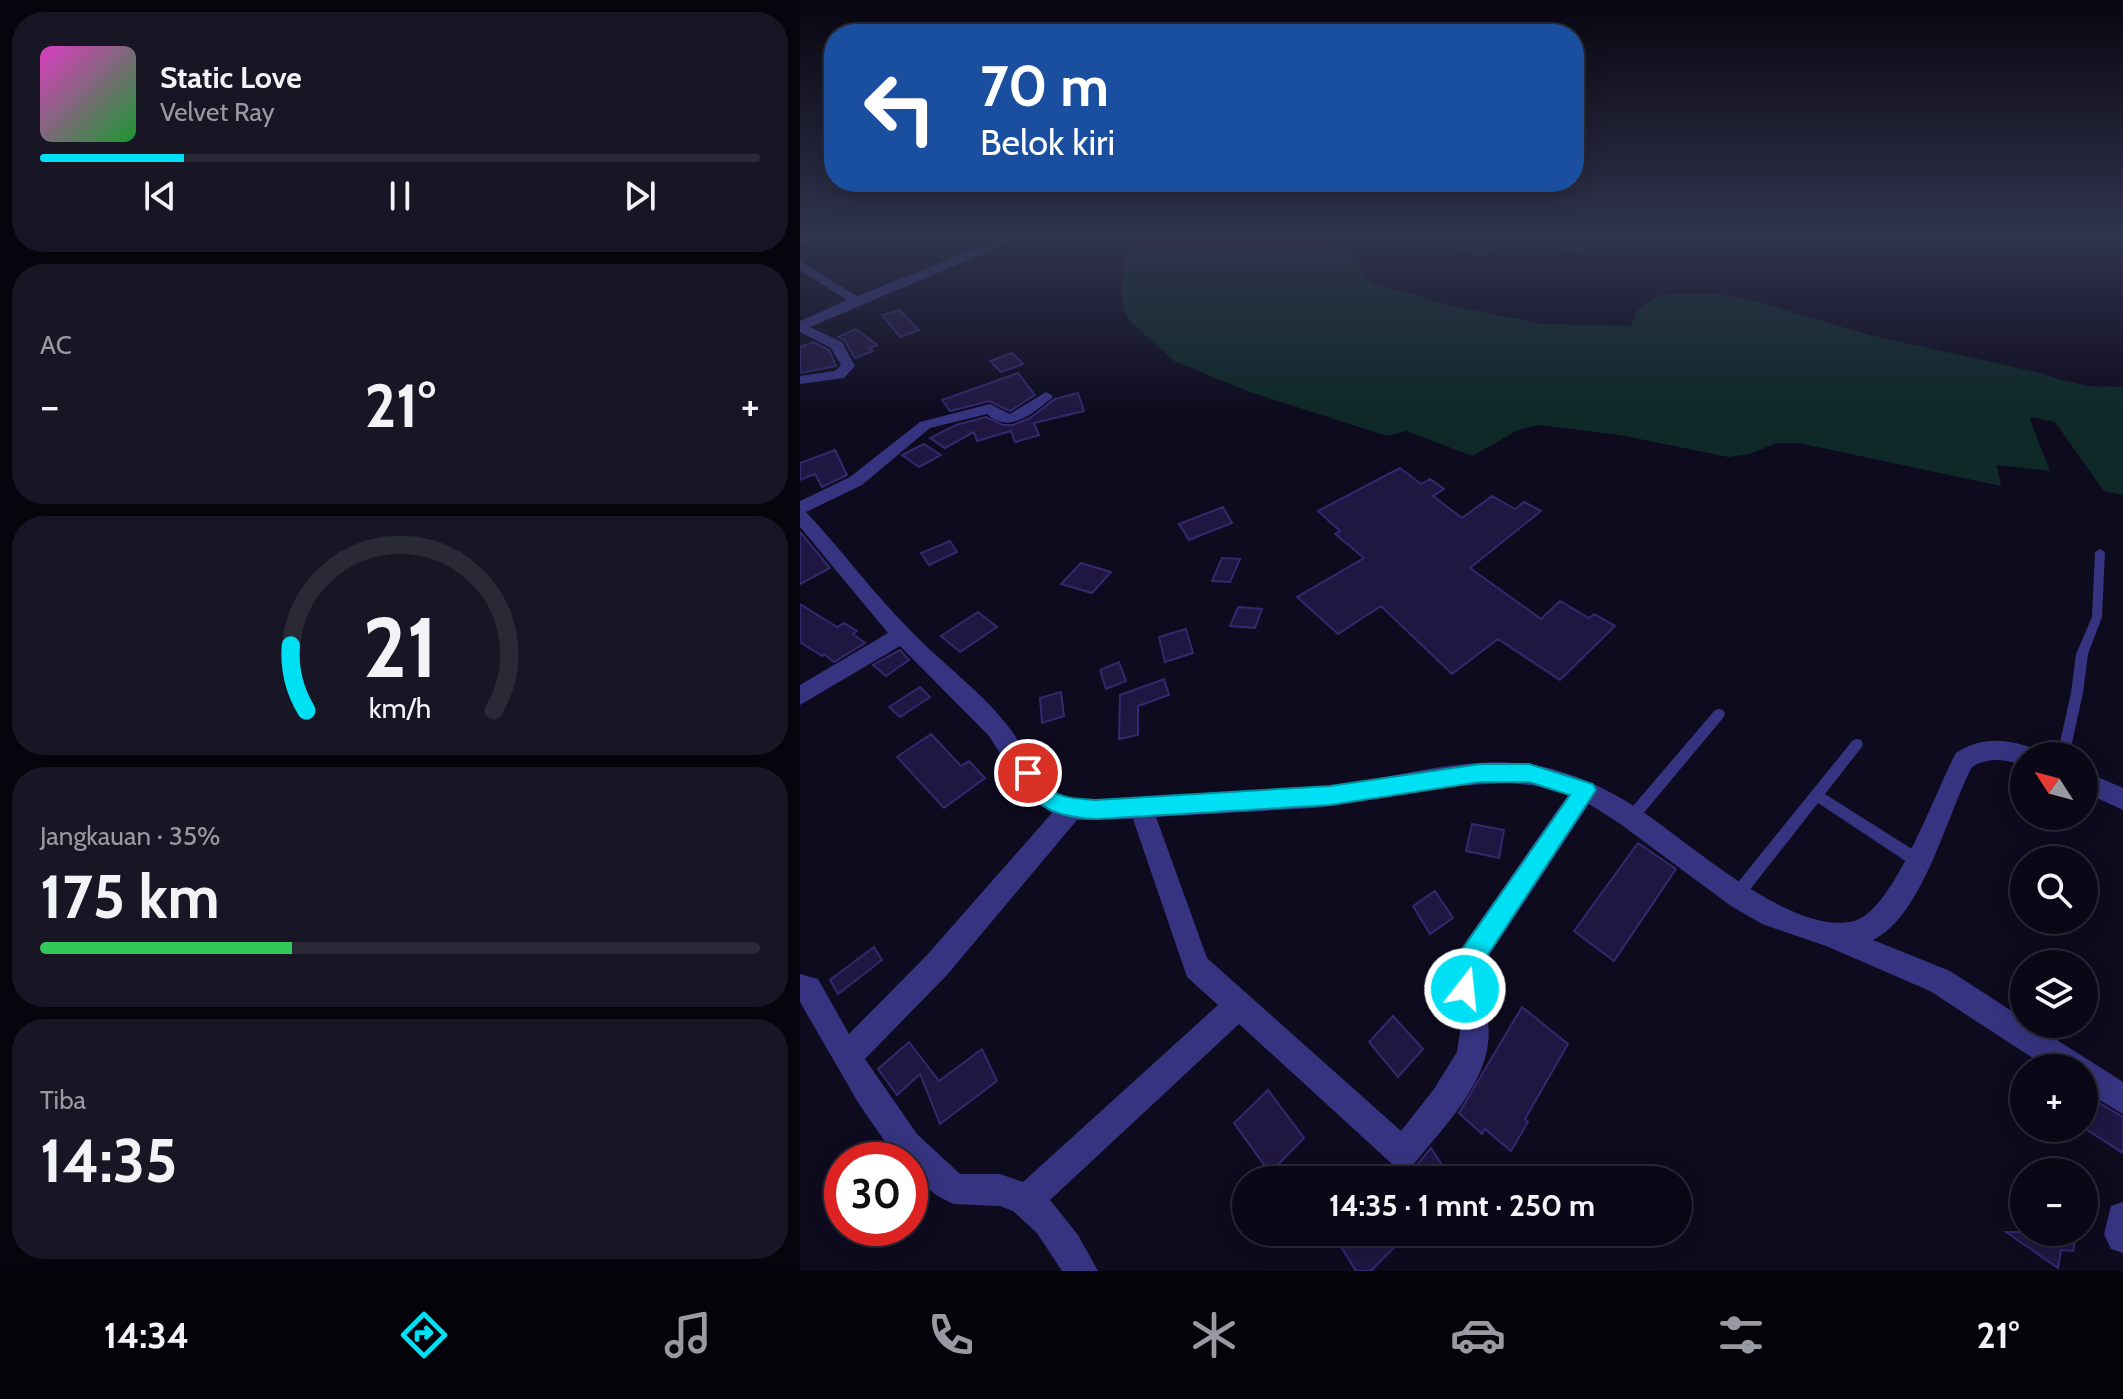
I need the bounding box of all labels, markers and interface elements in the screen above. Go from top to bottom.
text: 70 m [980,52,1109,120]
icon: left [848,56,952,160]
text: Static Love [160,59,302,96]
text: Velvet Ray [160,96,275,128]
text: Belok kiri [980,120,1115,164]
icon: previous [138,174,182,218]
icon: pause [378,174,422,218]
icon: next [618,174,662,218]
text: AC [40,329,72,361]
text: 21° [364,369,436,442]
text: − [40,379,59,432]
text: + [741,379,760,432]
text: 21 [363,597,437,698]
text: km/h [369,691,431,726]
pin [994,739,1062,807]
north arrow [2010,742,2098,830]
map controls [2010,742,2098,1246]
icon: arrive [1006,751,1050,795]
text: Jangkauan · 35% [40,820,220,852]
button: search [2010,846,2098,934]
text: 175 km [40,860,220,933]
position arrow [1423,947,1507,1031]
button: layers [2010,950,2098,1038]
button: + [2010,1054,2098,1142]
text: Tiba [40,1084,86,1116]
text: 14:35 [40,1124,177,1197]
speed limit sign: 30 [824,1142,928,1246]
button: − [2010,1158,2098,1246]
text: 14:35 · 1 mnt · 250 m [1329,1187,1595,1224]
icon: directions [396,1307,452,1363]
icon: music [660,1307,716,1363]
icon: phone [923,1307,979,1363]
icon: climate [1186,1307,1242,1363]
icon: car [1450,1307,1506,1363]
icon: filters [1713,1307,1769,1363]
text: 14:34 [104,1313,189,1357]
text: 21° [1976,1313,2019,1357]

